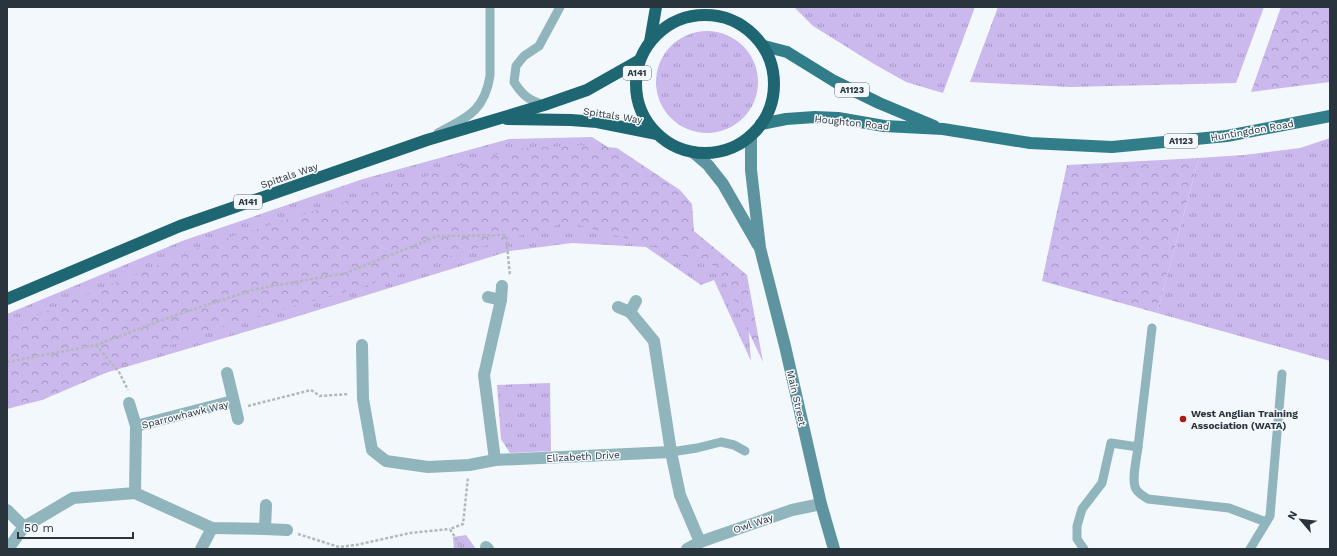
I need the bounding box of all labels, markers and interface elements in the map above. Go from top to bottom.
road number: A141 [623,66,651,80]
road number: A1123 [835,83,869,97]
street label: Spittals Way [582,105,644,126]
street label: Houghton Road [814,113,890,132]
street label: Huntingdon Road [1210,118,1295,143]
road number: A1123 [1164,134,1198,148]
street label: Spittals Way [259,160,320,190]
road number: A141 [234,195,262,209]
street label: Main Street [785,369,808,428]
street label: Sparrowhawk Way [141,398,230,431]
place label: West Anglian Training Association (WATA) [1191,408,1298,431]
marker: West Anglian Training Association (WATA) [1178,414,1188,424]
street label: Elizabeth Drive [546,449,620,464]
north arrow [1281,500,1321,540]
text: N [1285,509,1300,522]
street label: Owl Way [732,511,775,535]
scale bar [18,514,133,540]
text: 50 m [24,521,54,535]

